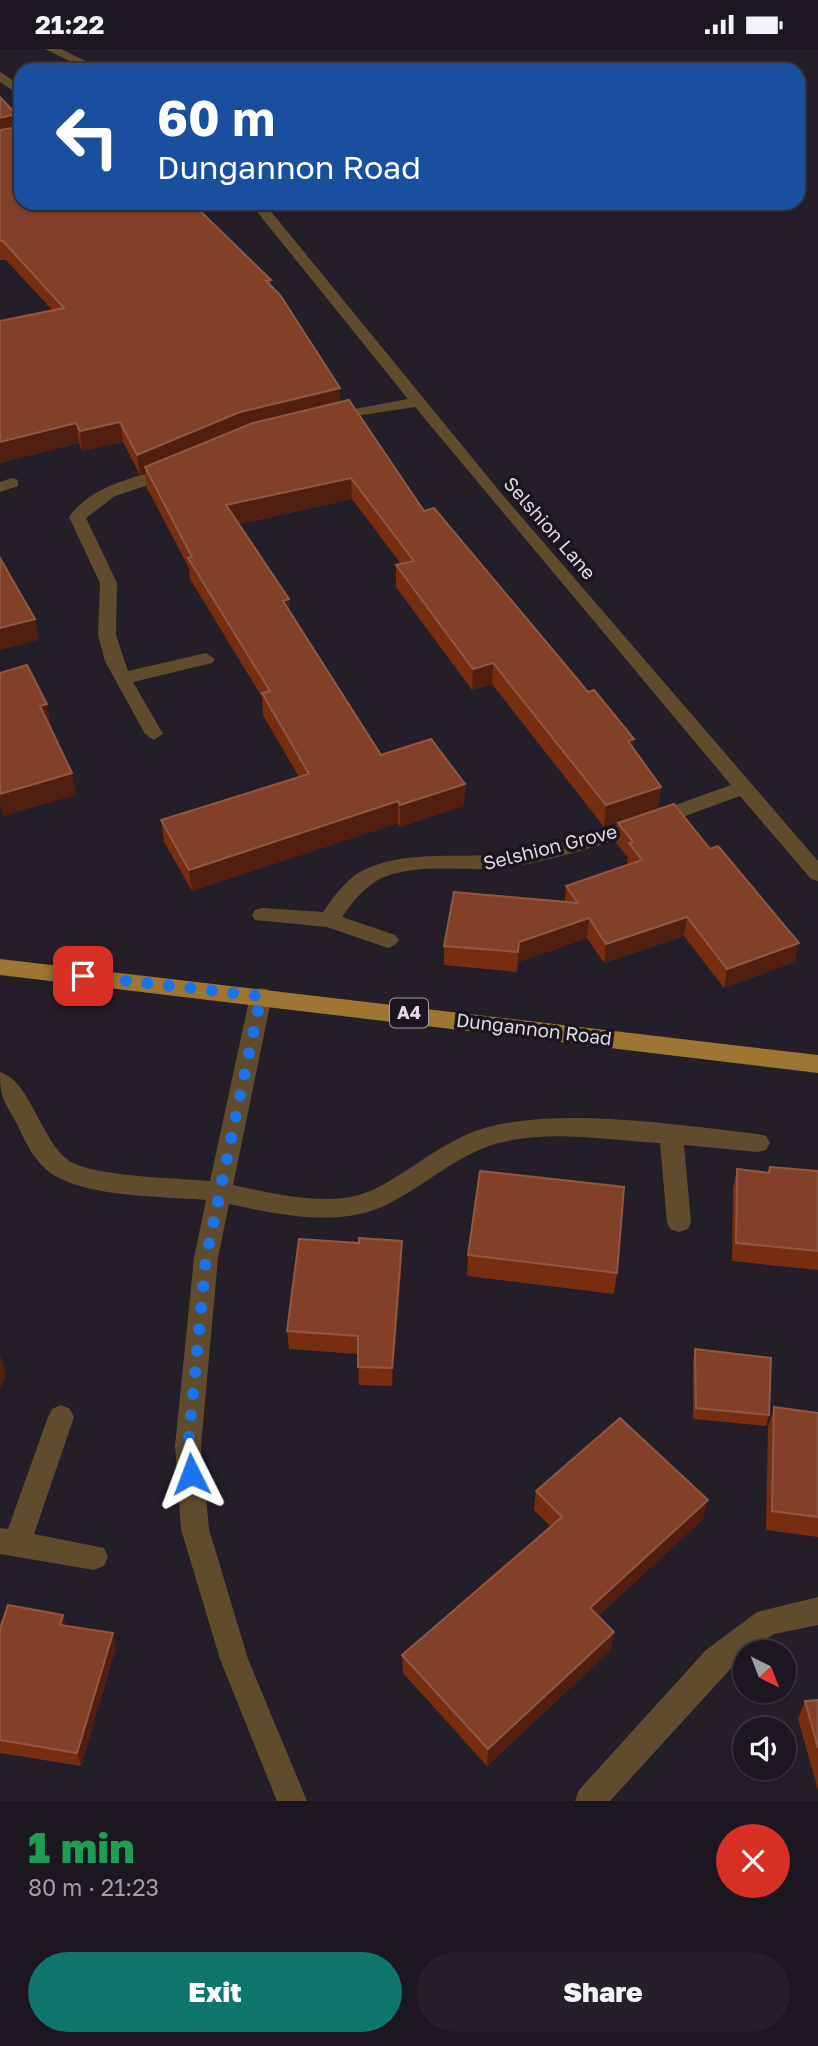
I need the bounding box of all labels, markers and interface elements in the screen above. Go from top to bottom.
text: 21:22 [35,9,104,40]
text: 60 m [157,88,275,147]
icon: left [42,91,133,182]
text: Dungannon Road [157,148,421,186]
street label: Selshion Lane [500,472,601,584]
street label: Selshion Grove [481,819,619,874]
pin [53,946,113,1006]
icon: arrive [64,957,102,995]
road number: A4 [390,999,428,1028]
street label: Dungannon Road [455,1008,613,1049]
position arrow [154,1437,228,1511]
north arrow [733,1640,796,1703]
map controls [733,1640,796,1780]
button: sound [733,1717,796,1780]
text: 1 min [28,1822,135,1872]
button: close [716,1824,790,1898]
text: 80 m · 21:23 [28,1873,159,1901]
button: Exit [28,1952,402,2032]
button: Share [416,1952,790,2032]

